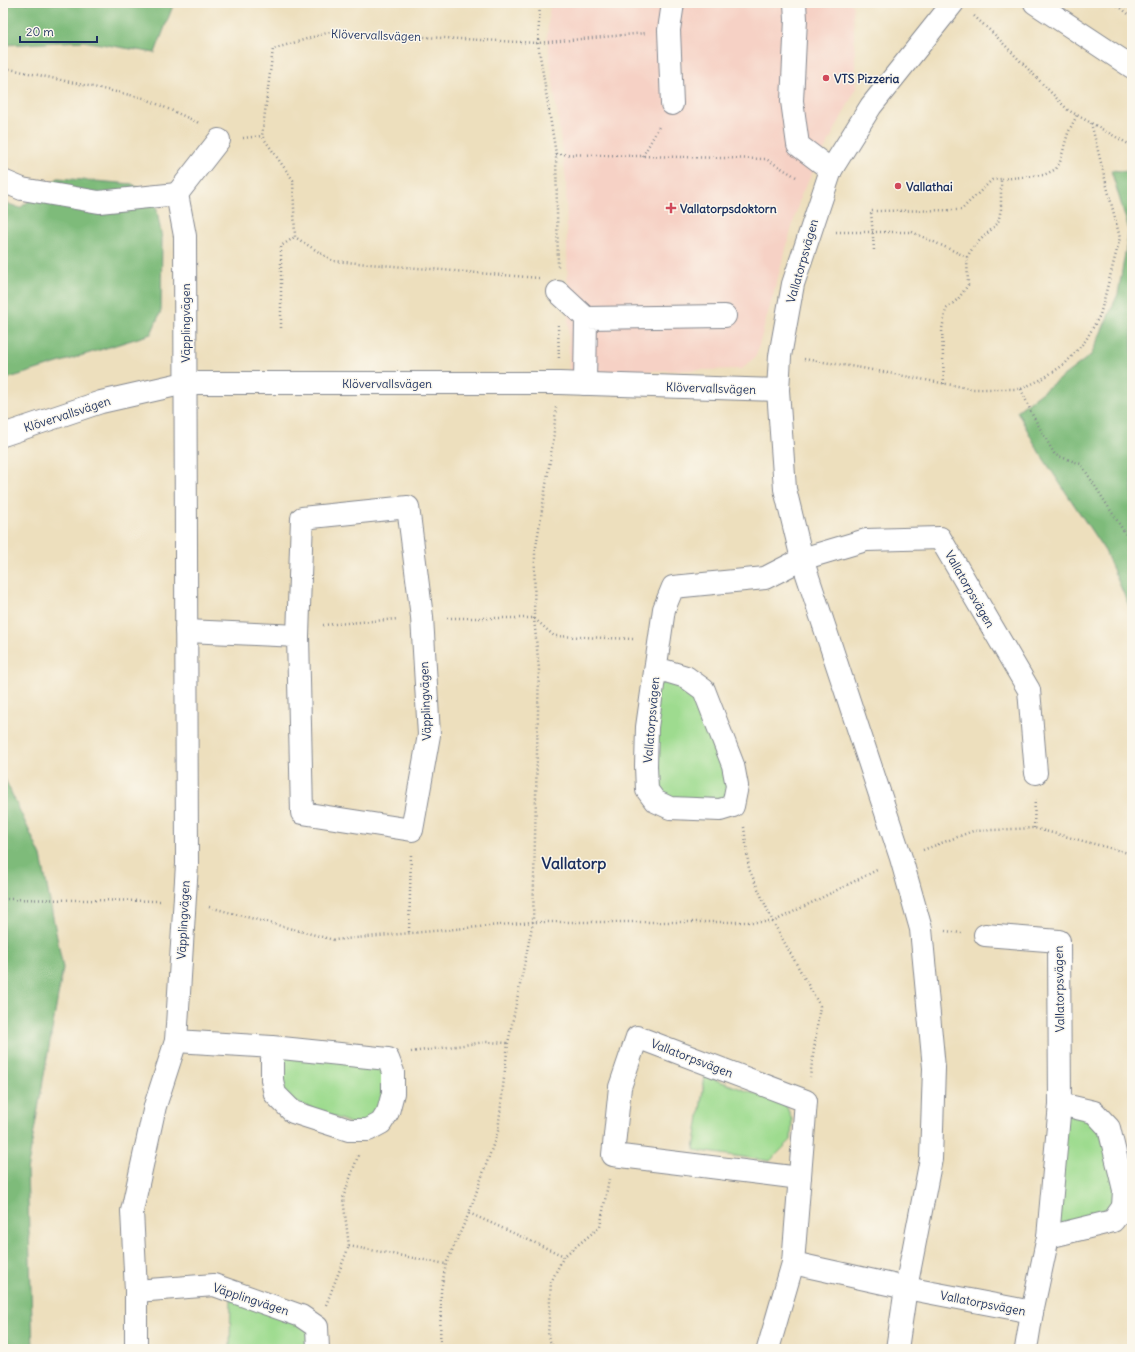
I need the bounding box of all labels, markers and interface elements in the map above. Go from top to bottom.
scale bar [20,18,97,44]
text: 20 m [26,24,54,39]
street label: Klövervallsvägen [331,26,421,44]
place label: VTS Pizzeria [834,71,900,86]
marker: VTS Pizzeria [821,73,831,83]
place label: Vallathai [906,179,953,194]
marker: Vallathai [893,181,903,191]
place label: Vallatorpsdoktorn [680,201,777,217]
marker: Vallatorpsdoktorn [665,202,677,214]
street label: Vallatorpsvägen [783,217,821,305]
street label: Väpplingvägen [178,283,193,363]
street label: Klövervallsvägen [342,376,432,391]
street label: Klövervallsvägen [666,379,756,397]
street label: Klövervallsvägen [22,393,112,435]
street label: Vallatorpsvägen [942,548,998,630]
street label: Väpplingvägen [416,661,434,741]
street label: Vallatorpsvägen [640,676,662,764]
district label: Vallatorp [542,853,606,874]
street label: Väpplingvägen [173,880,193,960]
street label: Vallatorpsvägen [1051,945,1067,1032]
street label: Vallatorpsvägen [649,1035,735,1081]
street label: Väpplingvägen [211,1280,291,1318]
street label: Vallatorpsvägen [939,1287,1027,1319]

